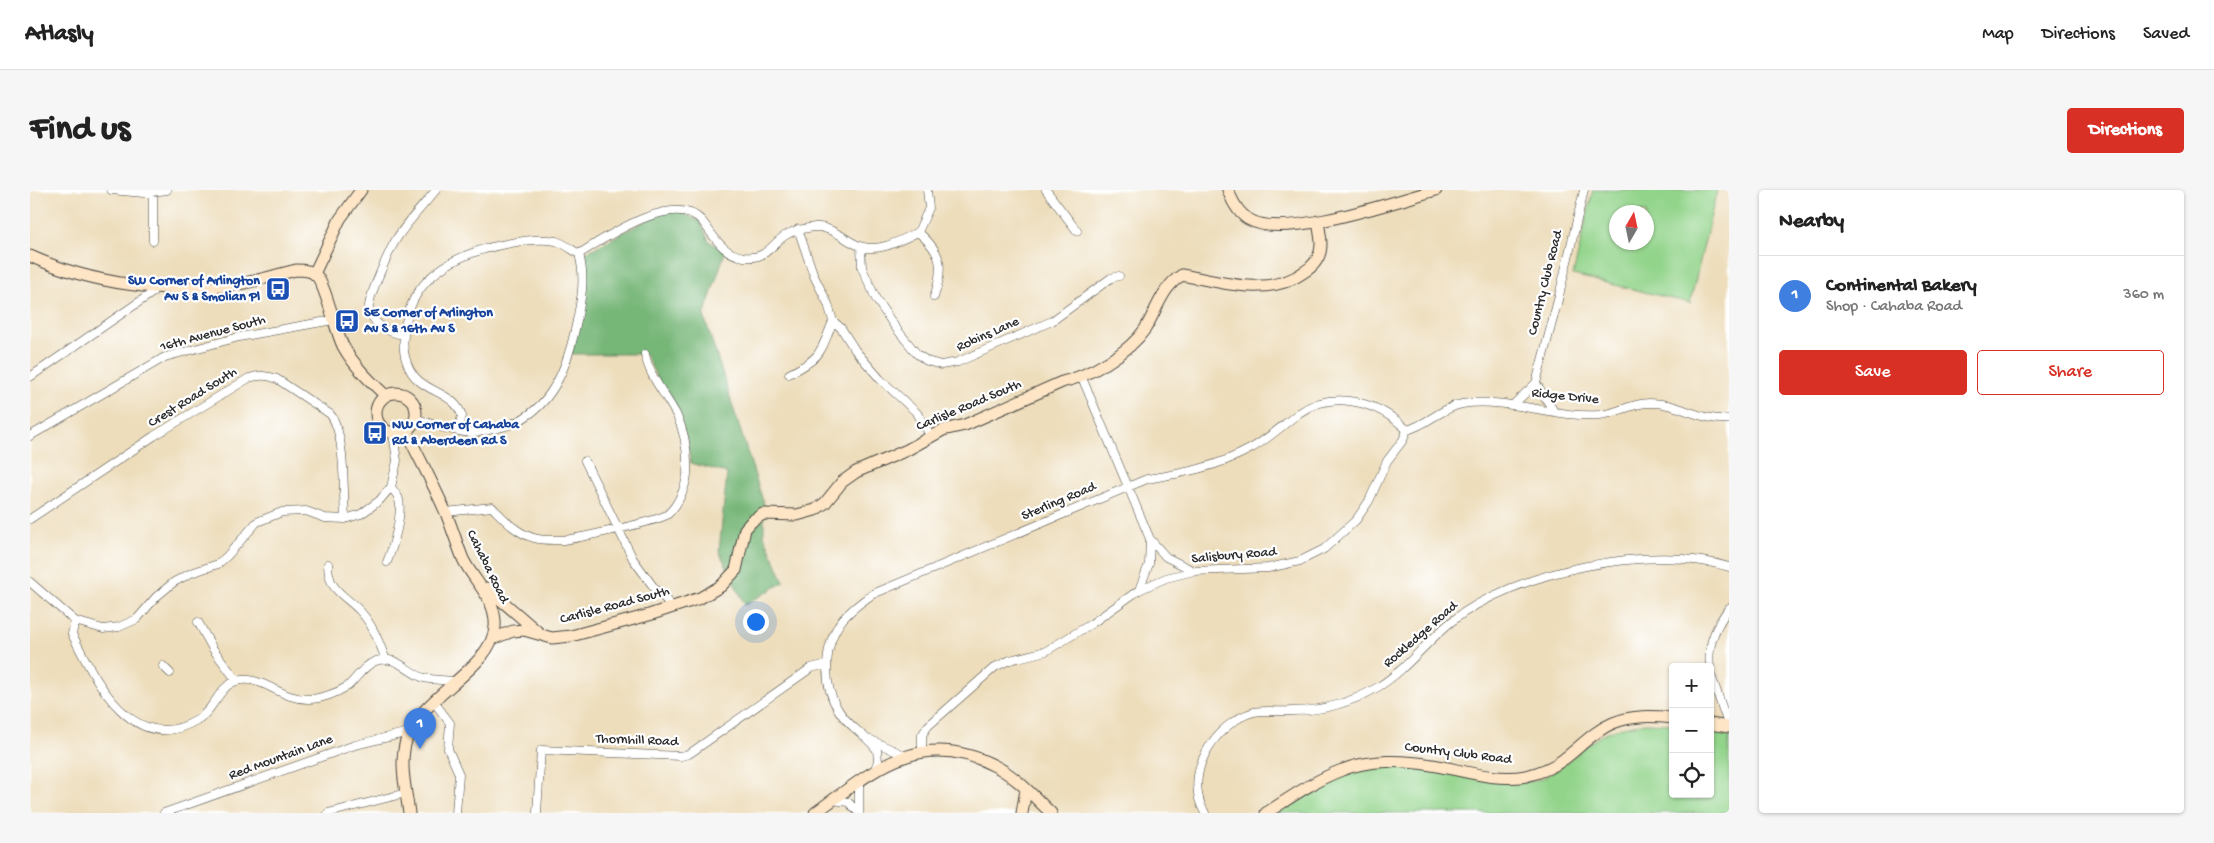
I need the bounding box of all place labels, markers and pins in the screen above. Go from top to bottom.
place label: SW Corner of Arlington Av S & Smolian Pl [128,273,260,306]
bus stop icon: SW Corner of Arlington Av S & Smolian Pl [265,276,291,302]
place label: SE Corner of Arlington Av S & 16th Av S [363,305,493,338]
bus stop icon: SE Corner of Arlington Av S & 16th Av S [334,308,360,334]
place label: NW Corner of Cahaba Rd & Aberdeen Rd S [391,417,520,450]
bus stop icon: NW Corner of Cahaba Rd & Aberdeen Rd S [362,420,388,446]
pin: 1 [404,708,436,749]

